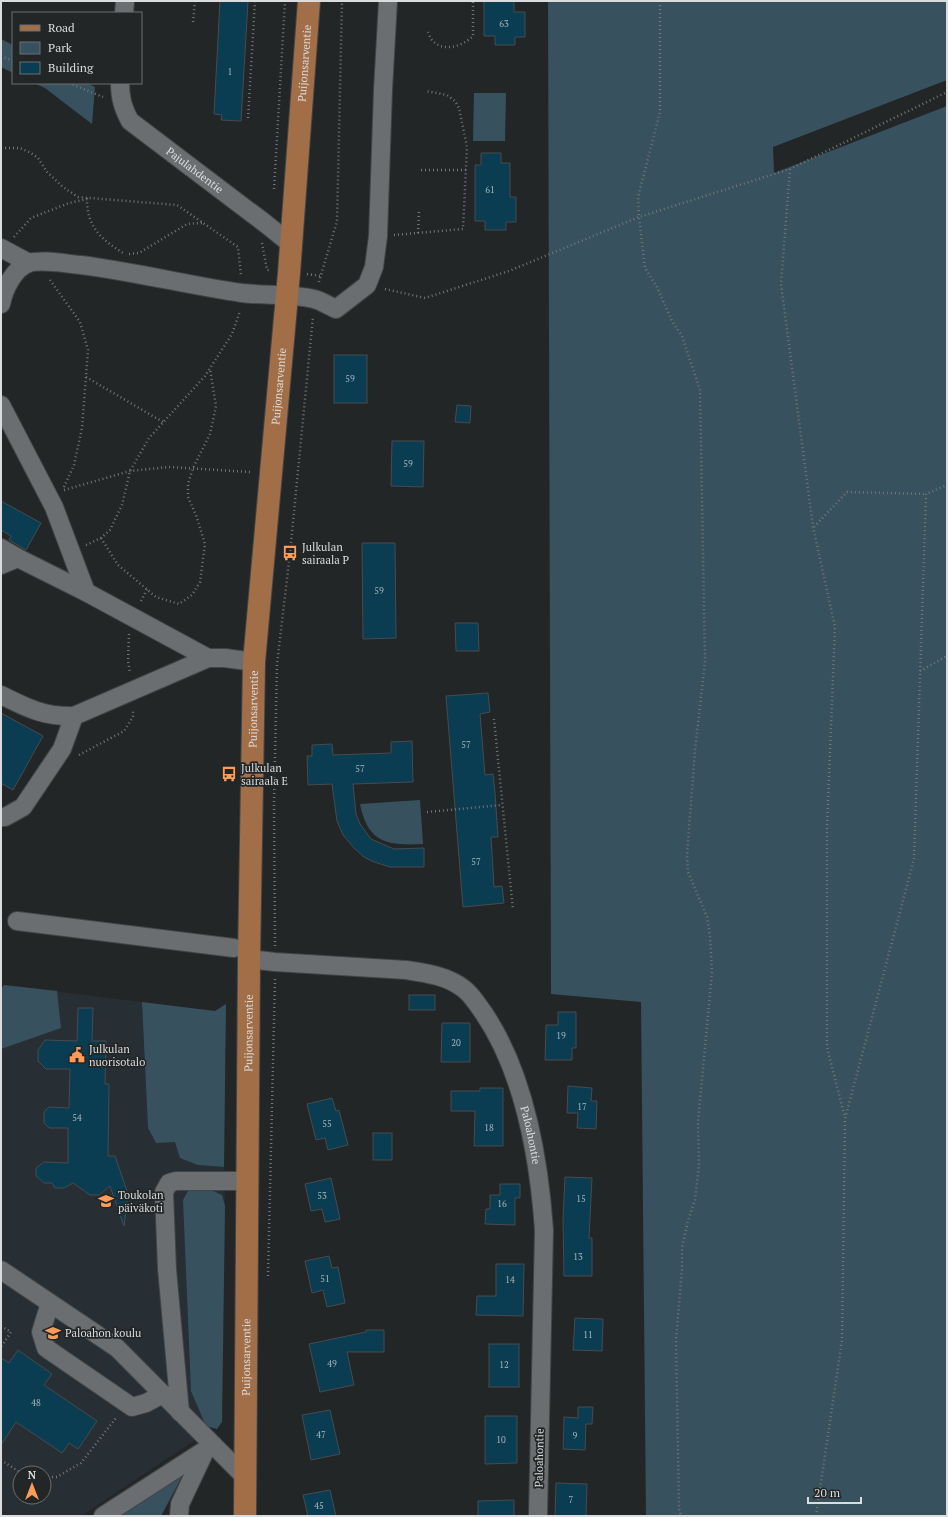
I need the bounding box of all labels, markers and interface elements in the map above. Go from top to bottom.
legend [12,12,142,84]
house number: 63 [499,18,509,30]
text: Road [48,20,75,35]
street label: Puijonsarventie [295,24,314,102]
text: Park [48,40,73,55]
text: Building [48,60,94,75]
house number: 1 [228,66,232,78]
street label: Pajulahdentie [163,144,227,196]
house number: 61 [485,184,495,196]
street label: Puijonsarventie [268,347,289,425]
house number: 59 [345,373,355,385]
house number: 59 [403,458,413,470]
place label: Julkulan sairaala P [302,540,350,567]
bus stop icon: Julkulan sairaala P [281,544,299,562]
house number: 59 [374,585,384,597]
street label: Puijonsarventie [246,670,261,748]
house number: 57 [461,739,471,751]
place label: Julkulan sairaala E [241,761,288,788]
house number: 57 [355,763,365,775]
bus stop icon: Julkulan sairaala E [220,765,238,783]
house number: 57 [471,856,481,868]
street label: Puijonsarventie [241,994,256,1072]
house number: 19 [556,1030,566,1042]
house number: 20 [451,1037,461,1049]
place label: Julkulan nuorisotalo [89,1042,145,1069]
public building icon: Julkulan nuorisotalo [68,1046,86,1064]
house number: 17 [577,1101,587,1113]
street label: Paloahontie [517,1104,544,1166]
house number: 54 [72,1112,82,1124]
house number: 55 [322,1118,332,1130]
house number: 18 [484,1122,494,1134]
place label: Toukolan päiväkoti [118,1188,164,1215]
house number: 53 [317,1190,327,1202]
school or university icon: Toukolan päiväkoti [97,1192,115,1210]
house number: 15 [576,1193,586,1205]
house number: 16 [497,1198,507,1210]
house number: 13 [573,1251,583,1263]
house number: 51 [320,1273,330,1285]
house number: 14 [505,1274,515,1286]
street label: Puijonsarventie [239,1318,253,1396]
school or university icon: Paloahon koulu [44,1324,62,1342]
place label: Paloahon koulu [65,1326,142,1340]
house number: 11 [583,1329,593,1341]
house number: 49 [327,1358,337,1370]
house number: 12 [499,1359,509,1371]
house number: 48 [31,1397,41,1409]
street label: Paloahontie [531,1428,547,1488]
house number: 47 [316,1429,326,1441]
house number: 9 [573,1430,578,1442]
house number: 10 [496,1434,506,1446]
north arrow [12,1465,52,1505]
text: N [28,1468,37,1482]
scale bar [808,1479,861,1505]
text: 20 m [814,1485,841,1500]
house number: 7 [569,1494,574,1506]
house number: 45 [314,1500,324,1512]

